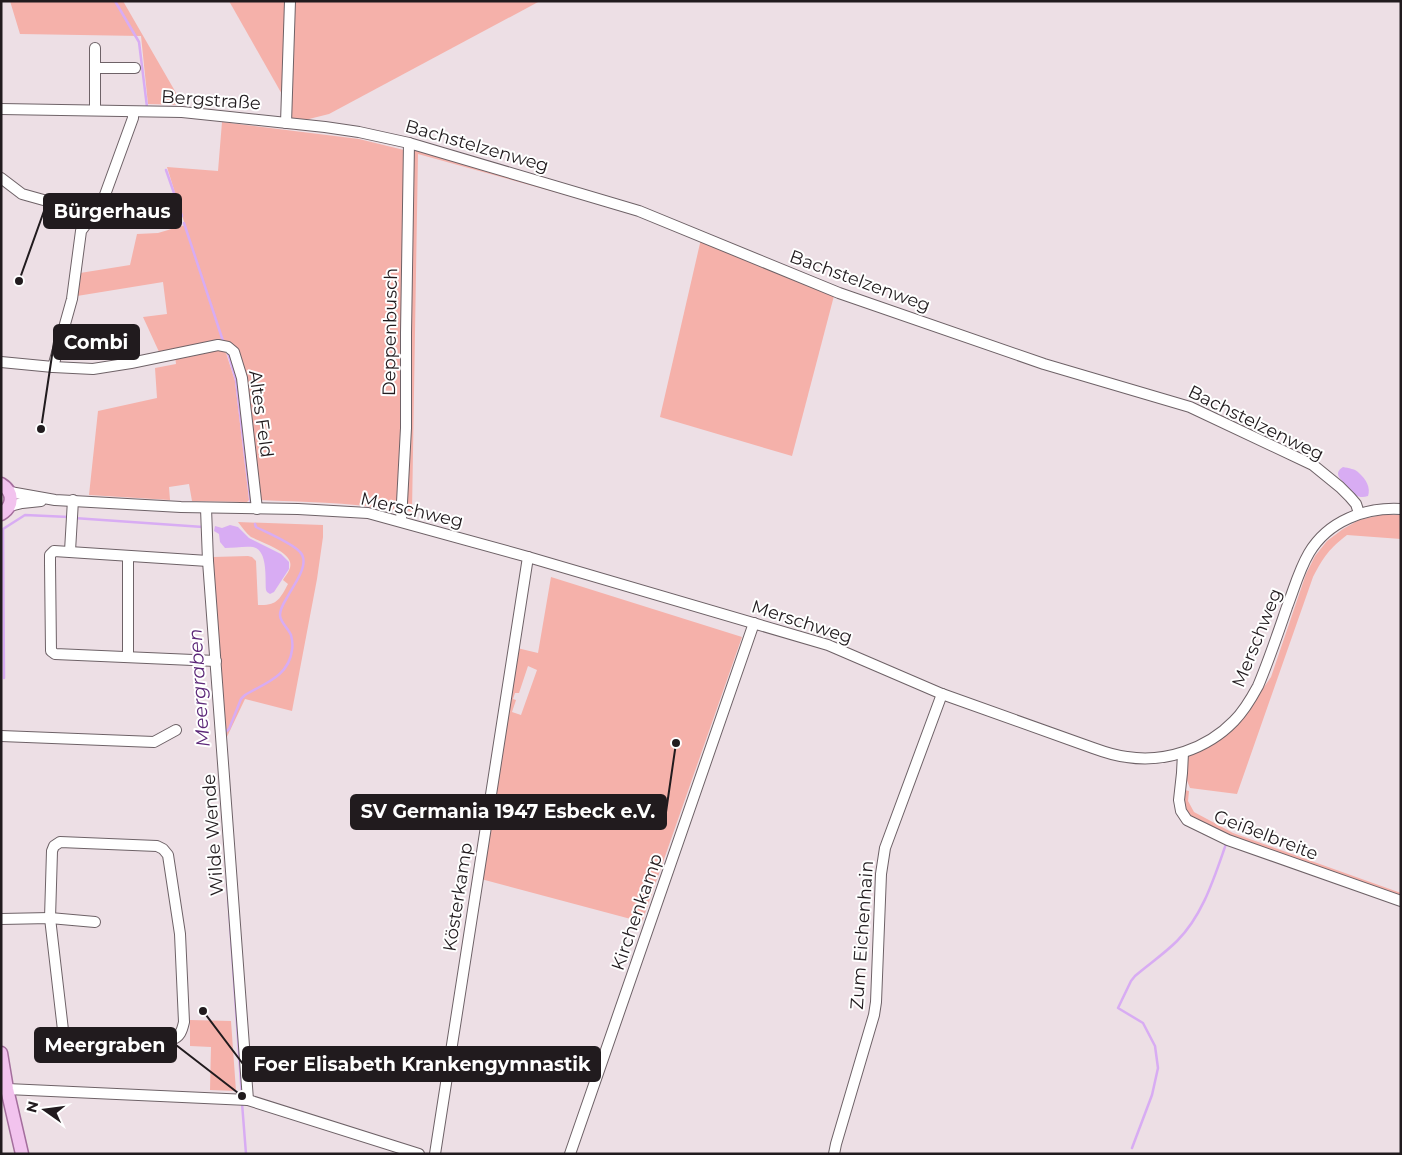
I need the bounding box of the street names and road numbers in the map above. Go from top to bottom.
street label: Bergstraße [160,86,262,114]
street label: Bachstelzenweg [403,115,551,177]
street label: Bachstelzenweg [786,245,934,317]
street label: Deppenbusch [378,268,402,396]
street label: Altes Feld [244,369,278,459]
street label: Bachstelzenweg [1184,381,1328,465]
street label: Merschweg [358,487,466,533]
street label: Merschweg [1227,585,1287,691]
street label: Merschweg [749,595,855,649]
street label: Wilde Wende [198,773,228,897]
street label: Geißelbreite [1211,805,1321,865]
street label: Kösterkamp [439,841,477,953]
street label: Kirchenkamp [607,851,667,973]
street label: Zum Eichenhain [846,860,878,1010]

